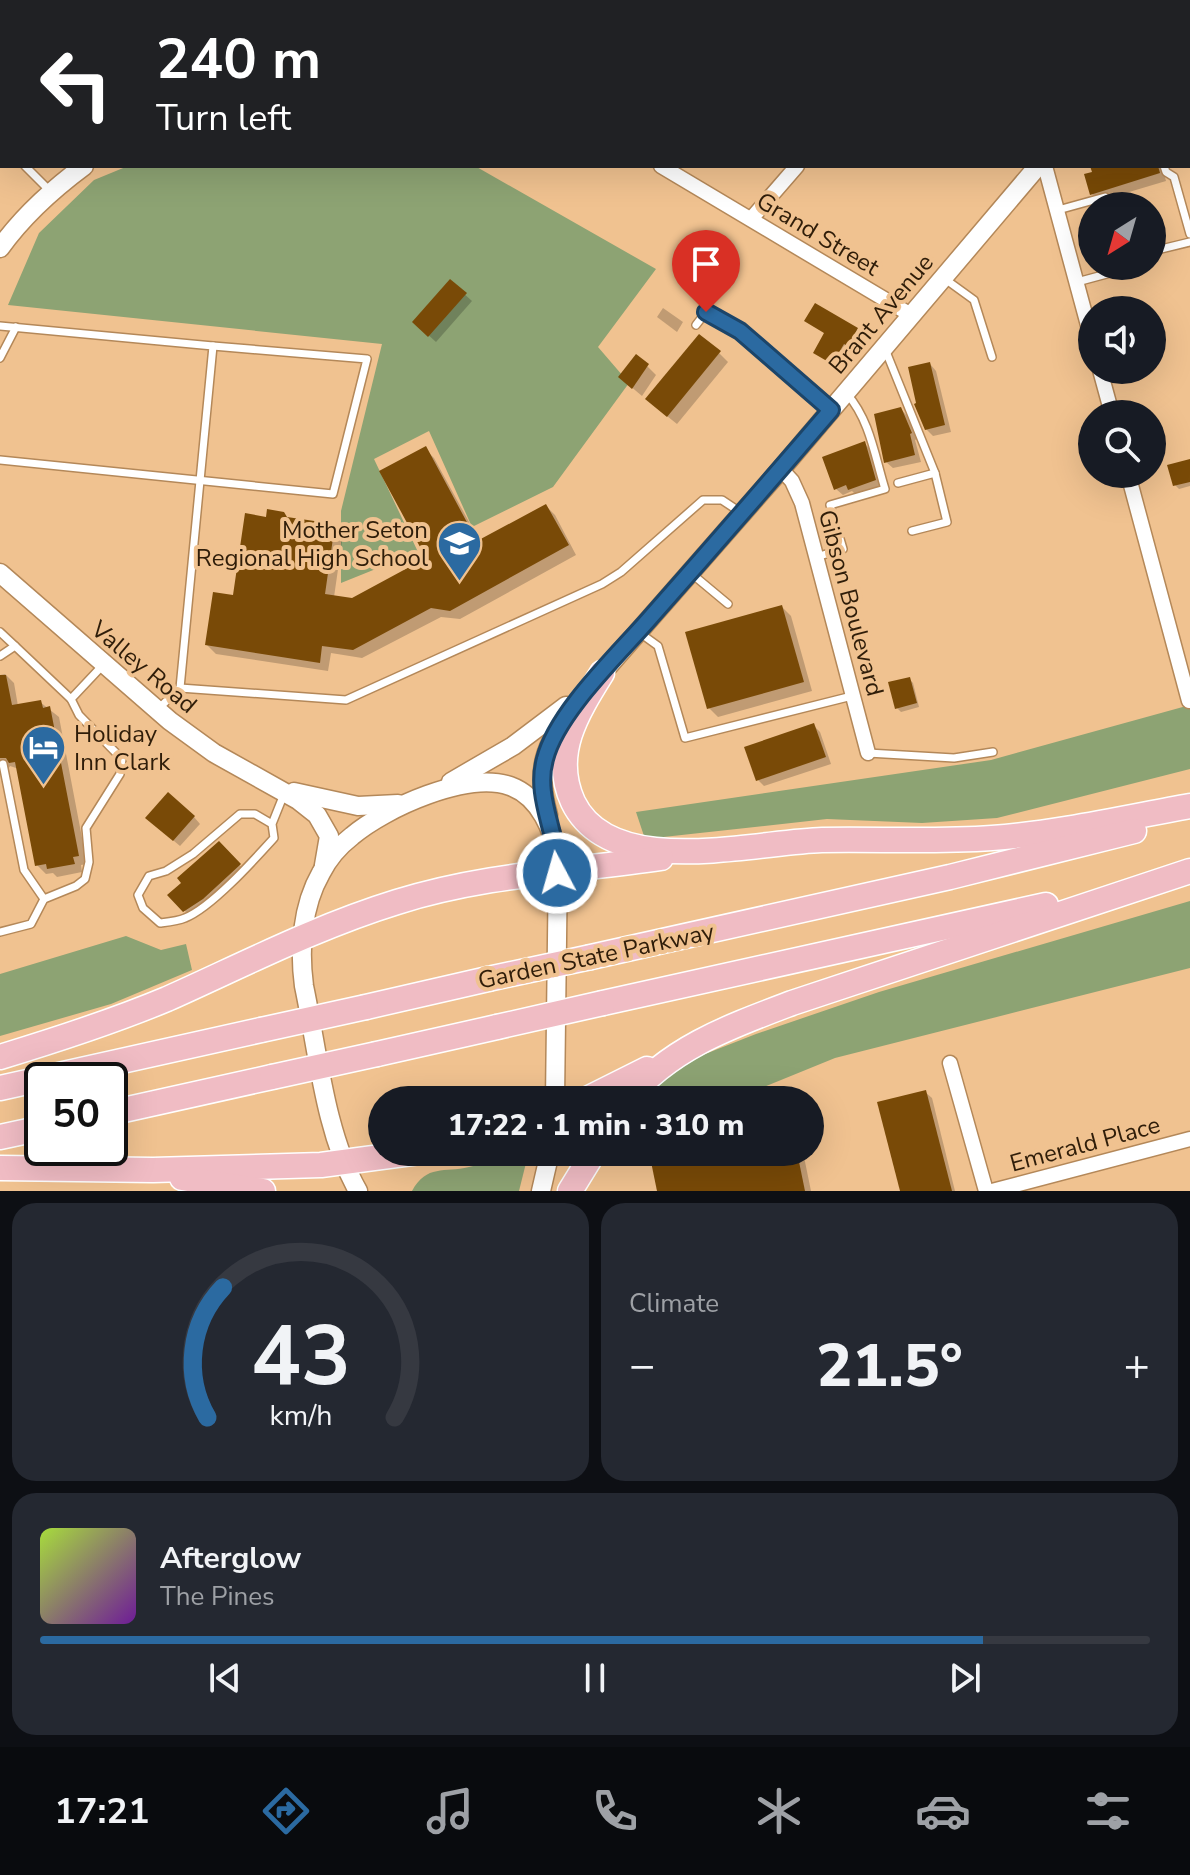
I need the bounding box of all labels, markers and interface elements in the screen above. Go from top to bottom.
text: 240 m [156,21,321,98]
icon: left [24,32,128,136]
text: Turn left [156,94,291,143]
street label: Grand Street [751,185,886,284]
north arrow [1078,192,1166,280]
map controls [1078,192,1166,488]
pin [672,230,740,312]
icon: arrive [684,242,728,286]
street label: Brant Avenue [821,247,941,381]
button: sound [1078,296,1166,384]
button: search [1078,400,1166,488]
street label: Gibson Boulevard [811,506,891,700]
place label: Mother Seton Regional High School [196,514,428,574]
school or university icon: Mother Seton Regional High School [435,520,483,583]
street label: Valley Road [84,613,204,721]
place label: Holiday Inn Clark [74,718,171,778]
hotel icon: Holiday Inn Clark [19,724,67,787]
position arrow [515,831,599,915]
street label: Garden State Parkway [475,915,718,997]
speed limit sign: 50 [24,1062,128,1166]
text: 17:22 · 1 min · 310 m [448,1105,744,1146]
street label: Emerald Place [1006,1109,1164,1179]
text: Climate [629,1286,719,1321]
text: 43 [251,1300,350,1413]
text: 21.5° [816,1325,963,1407]
text: − [629,1336,655,1396]
text: + [1124,1336,1150,1396]
text: km/h [269,1396,332,1435]
text: Afterglow [160,1538,301,1579]
text: The Pines [160,1579,275,1614]
icon: previous [203,1656,247,1700]
icon: pause [573,1656,617,1700]
icon: next [943,1656,987,1700]
icon: directions [258,1783,314,1839]
icon: music [422,1783,478,1839]
icon: phone [587,1783,643,1839]
icon: climate [751,1783,807,1839]
icon: car [915,1783,971,1839]
icon: filters [1080,1783,1136,1839]
text: 17:21 [54,1787,150,1836]

